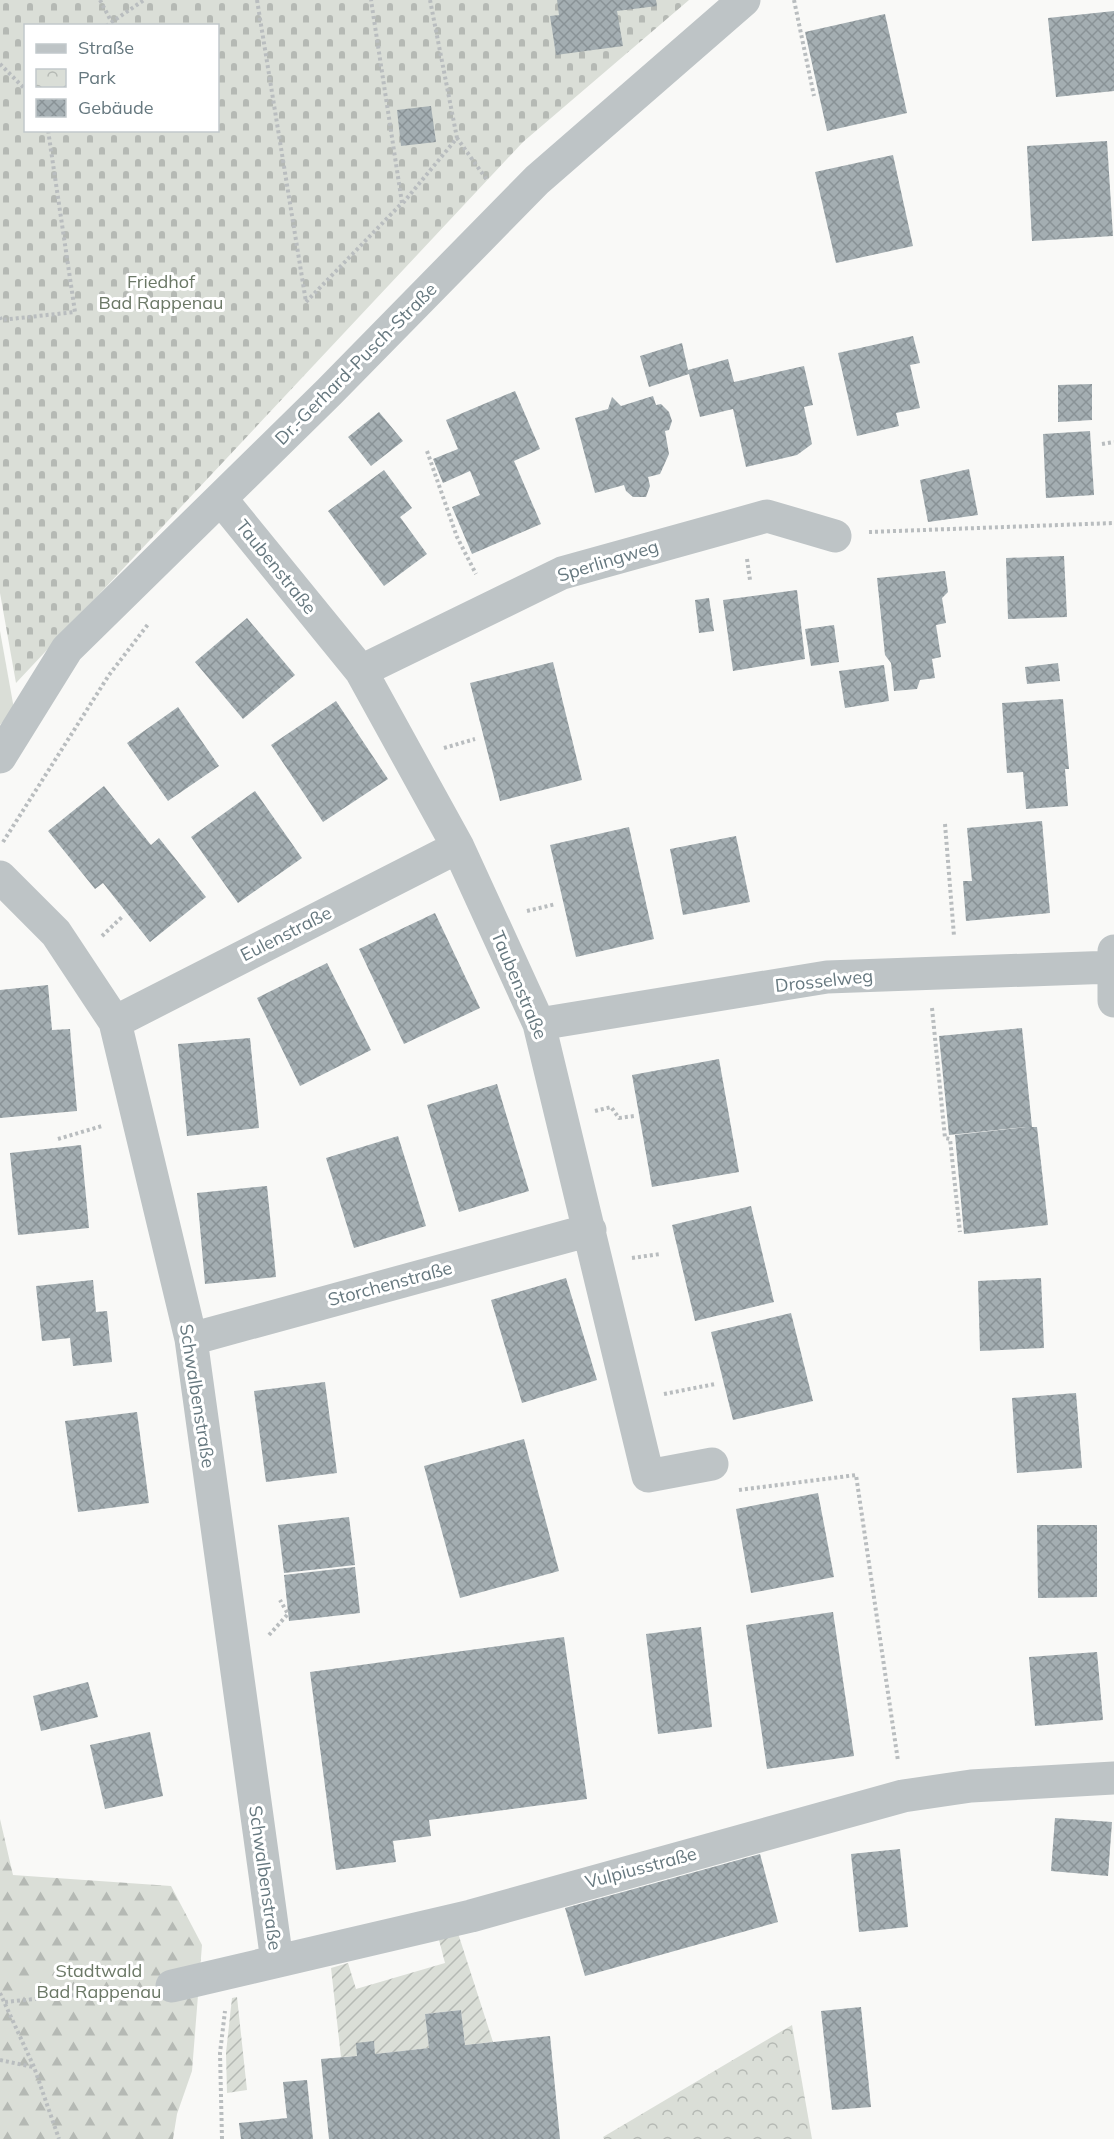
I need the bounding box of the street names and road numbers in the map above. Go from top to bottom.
street label: Dr.-Gerhard-Pusch-Straße [270,278,442,450]
street label: Taubenstraße [231,515,322,619]
street label: Sperlingweg [555,534,661,587]
street label: Eulenstraße [236,901,335,966]
street label: Taubenstraße [486,927,553,1042]
street label: Drosselweg [774,964,874,997]
street label: Storchenstraße [325,1256,454,1311]
street label: Schwalbenstraße [175,1322,220,1470]
street label: Schwalbenstraße [244,1804,287,1952]
street label: Vulpiusstraße [583,1842,699,1893]

